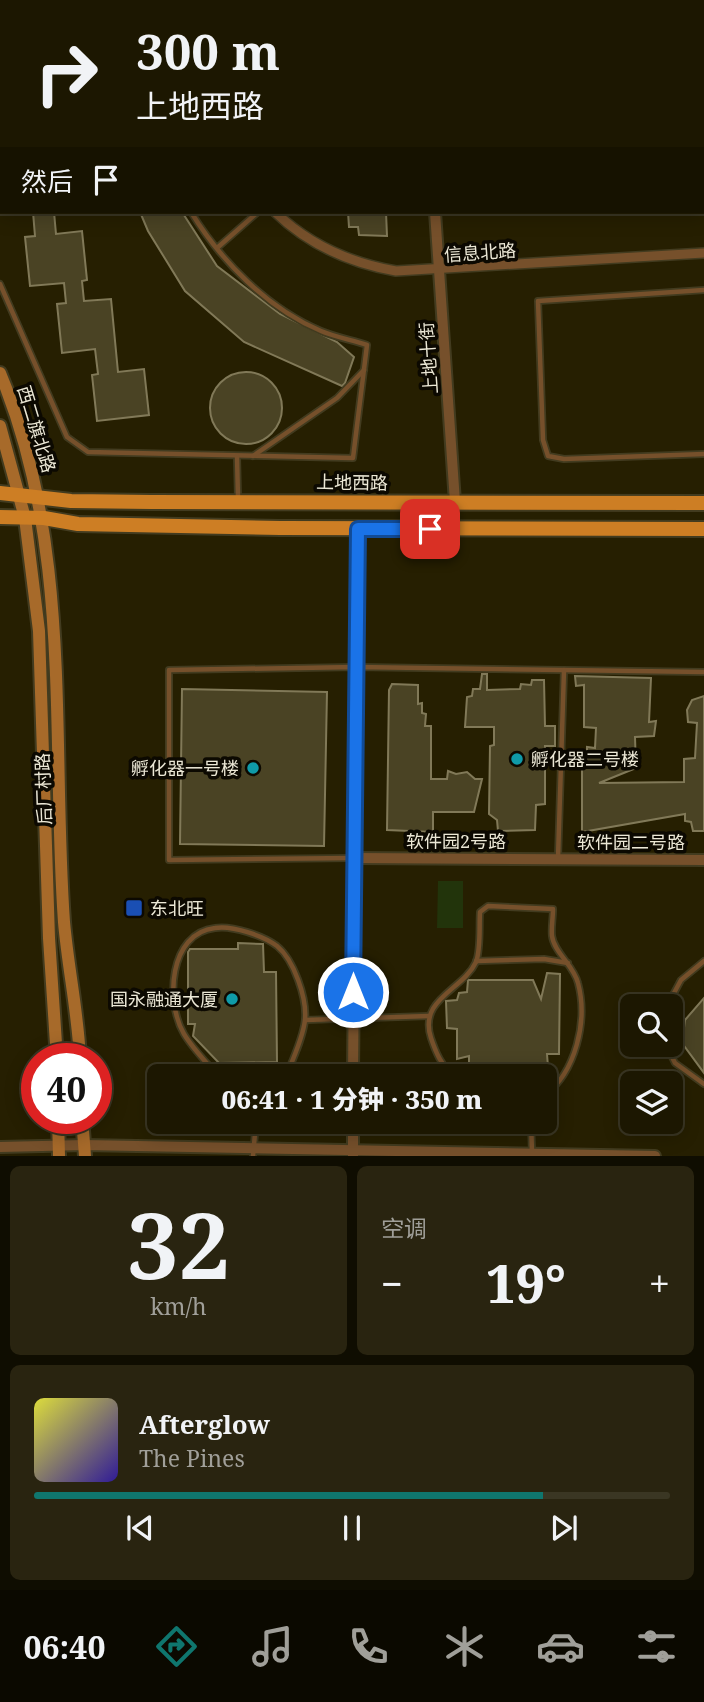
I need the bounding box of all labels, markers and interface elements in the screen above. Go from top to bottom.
text: 300 m [136,18,280,84]
icon: right [21,28,112,119]
text: 上地西路 [136,84,264,127]
icon: arrive [87,161,125,199]
text: 然后 [21,163,73,199]
street label: 信息北路 [443,238,517,266]
street label: 上地十街 [414,321,442,395]
street label: 西二旗北路 [12,382,62,476]
street label: 上地西路 [316,469,388,495]
pin [400,499,460,559]
icon: arrive [411,510,449,548]
place label: 孵化器二号楼 [531,747,639,771]
marker: 孵化器二号楼 [509,751,525,767]
street label: 后厂村路 [30,753,56,825]
place label: 孵化器一号楼 [131,756,239,780]
marker: 孵化器一号楼 [245,760,261,776]
street label: 软件园2号路 [406,829,506,853]
street label: 软件园二号路 [577,830,685,854]
place label: 东北旺 [150,896,204,920]
marker: 东北旺 [124,898,144,918]
position arrow [316,955,390,1029]
place label: 国永融通大厦 [110,987,218,1011]
marker: 国永融通大厦 [224,991,240,1007]
map controls [620,994,683,1134]
button: search [620,994,683,1057]
speed limit sign: 40 [21,1043,112,1134]
button: layers [620,1071,683,1134]
text: 06:41 · 1 分钟 · 350 m [222,1081,482,1117]
text: 32 [127,1182,230,1306]
text: 空调 [381,1212,427,1244]
text: 19° [486,1247,566,1318]
text: − [381,1257,403,1309]
text: + [649,1257,670,1309]
text: km/h [150,1290,207,1322]
text: Afterglow [139,1406,270,1442]
text: The Pines [139,1442,245,1474]
icon: previous [121,1509,159,1547]
icon: pause [333,1509,371,1547]
icon: next [545,1509,583,1547]
icon: directions [152,1622,201,1671]
icon: music [248,1622,297,1671]
icon: phone [344,1622,393,1671]
icon: climate [440,1622,489,1671]
icon: car [536,1622,585,1671]
icon: filters [632,1622,681,1671]
text: 06:40 [23,1625,105,1668]

